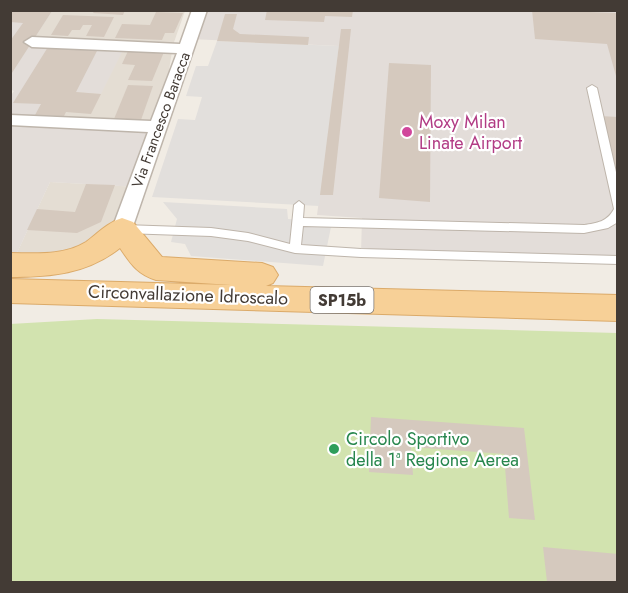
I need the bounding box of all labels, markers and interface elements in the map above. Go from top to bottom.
street label: Via Francesco Baracca [126,49,196,191]
place label: Moxy Milan Linate Airport [419,109,523,156]
marker: Moxy Milan Linate Airport [400,125,414,139]
street label: Circonvallazione Idroscalo [88,279,289,311]
road number: SP15b [310,287,374,313]
place label: Circolo Sportivo della 1ª Regione Aerea [346,426,519,473]
marker: Circolo Sportivo della 1ª Regione Aerea [327,442,341,456]

